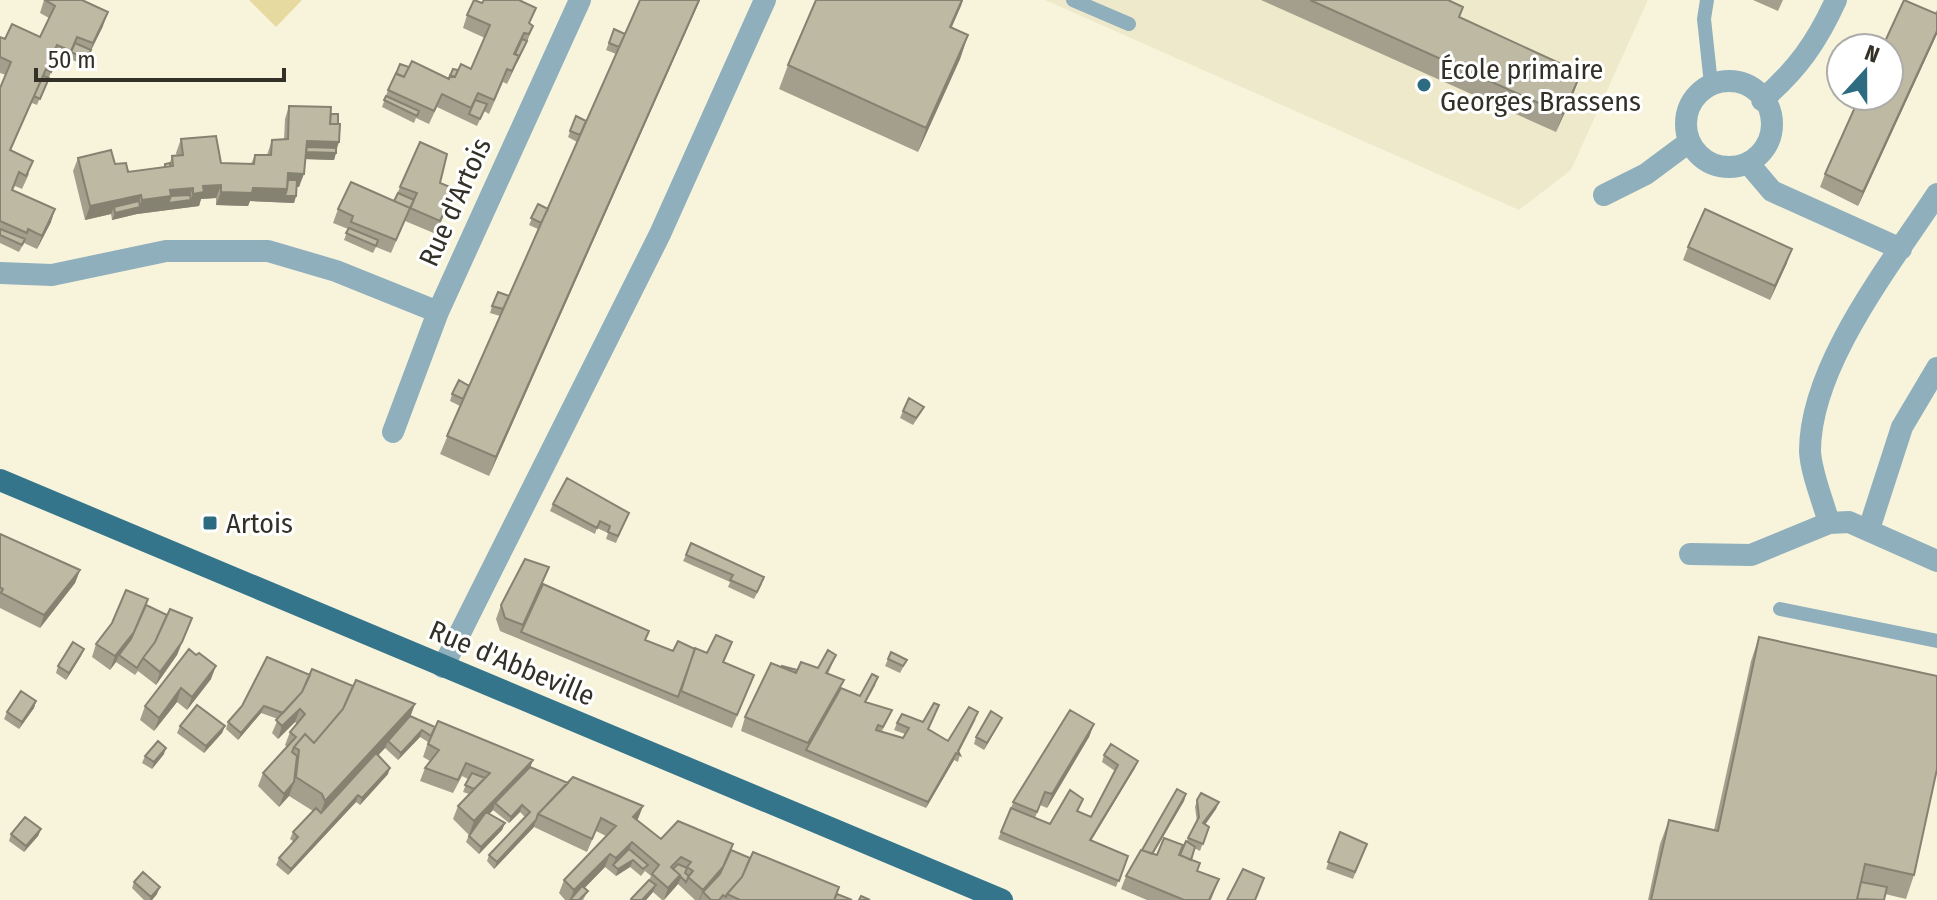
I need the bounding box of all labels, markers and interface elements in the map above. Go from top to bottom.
scale bar [36,32,284,82]
north arrow [1825,32,1905,112]
text: N [1861,39,1883,69]
text: 50 m [48,46,96,74]
place label: École primaire Georges Brassens [1440,53,1641,118]
marker: École primaire Georges Brassens [1415,76,1433,94]
street label: Rue d'Artois [412,133,498,271]
place label: Artois [226,507,293,540]
marker: Artois [201,514,219,532]
street label: Rue d'Abbeville [424,613,600,713]

